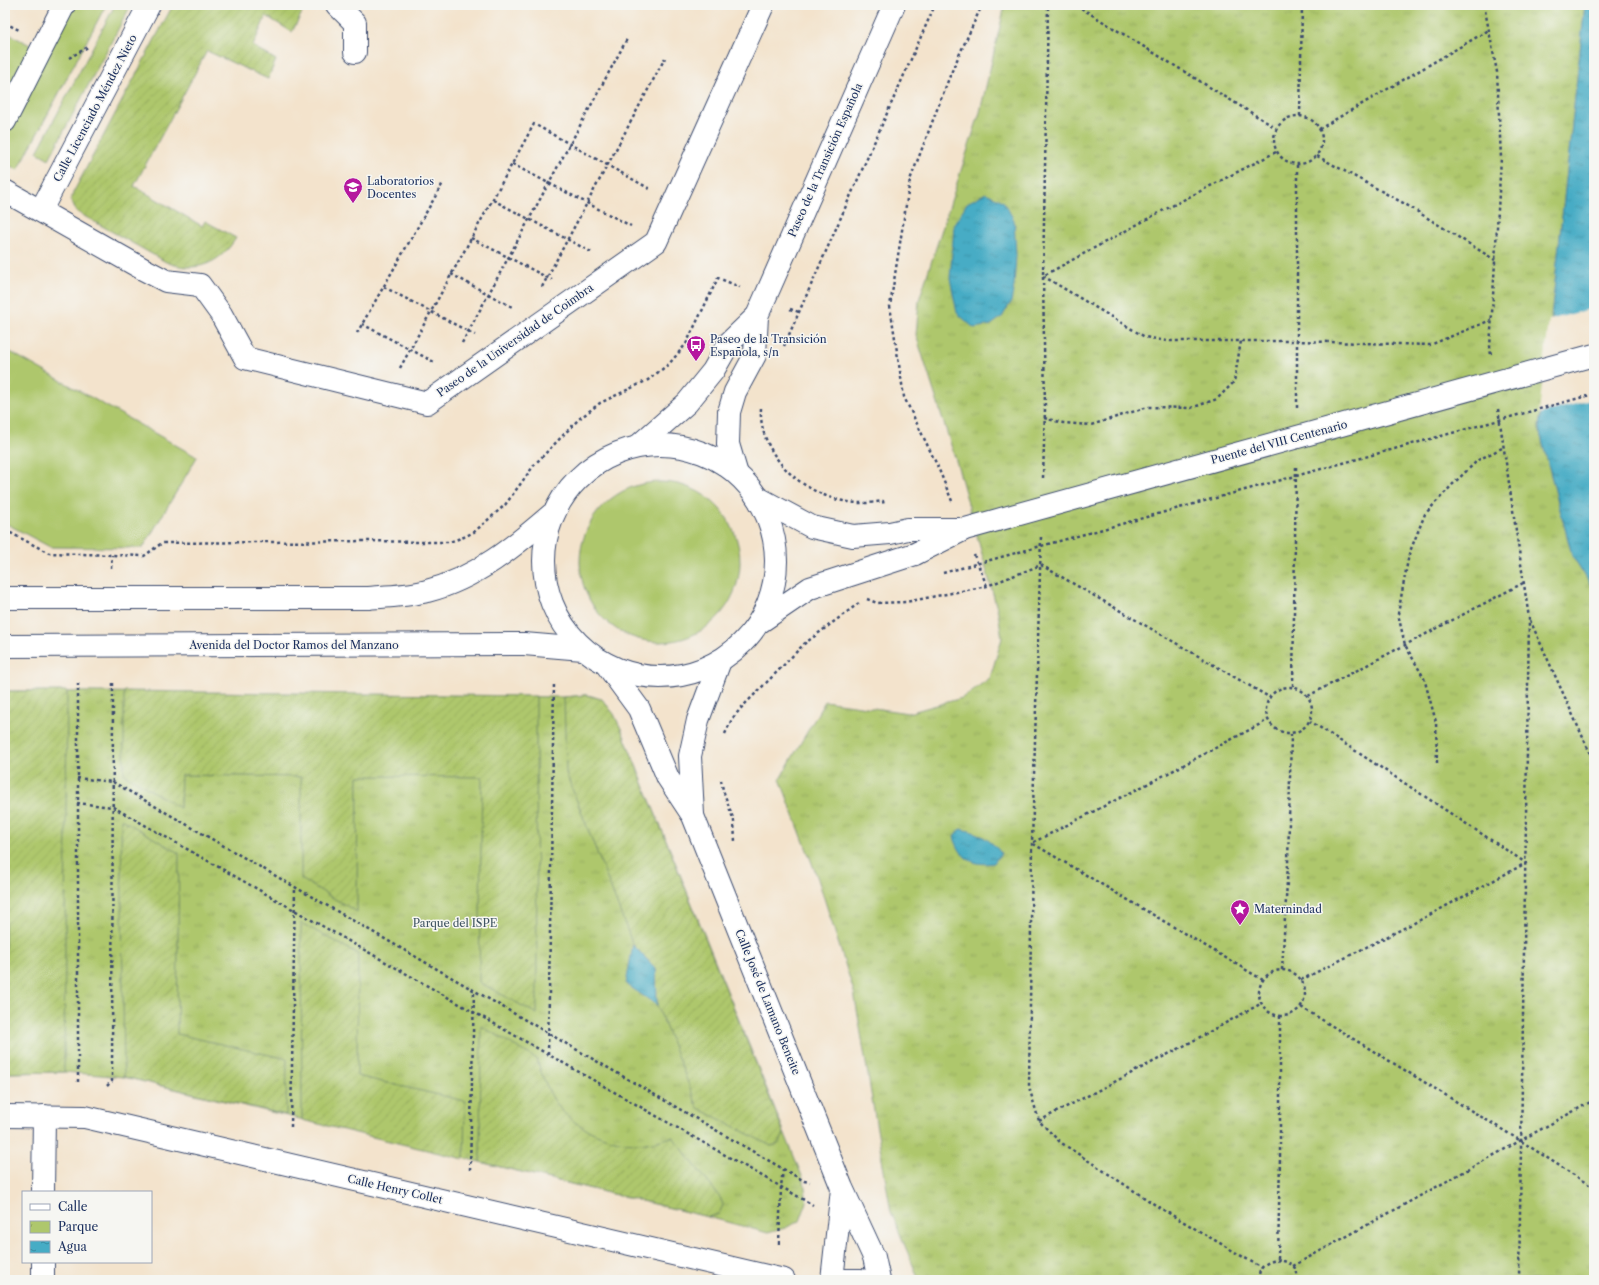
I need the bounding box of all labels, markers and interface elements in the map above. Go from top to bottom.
street label: Calle Licenciado Méndez Nieto [50,32,140,184]
street label: Paseo de la Transición Española [785,81,865,239]
place label: Laboratorios Docentes [367,174,434,201]
school or university icon: Laboratorios Docentes [342,176,364,204]
street label: Paseo de la Universidad de Coimbra [434,280,596,400]
place label: Paseo de la Transición Española, s/n [710,332,827,359]
bus stop icon: Paseo de la Transición Española, s/n [685,334,707,362]
street label: Puente del VIII Centenario [1209,417,1349,467]
street label: Avenida del Doctor Ramos del Manzano [188,638,399,652]
place icon: Maternindad [1229,898,1251,926]
place label: Maternindad [1254,902,1322,916]
park label: Parque del ISPE [413,916,498,930]
street label: Calle José de Lamano Beneite [732,927,804,1077]
street label: Calle Henry Collet [346,1171,444,1207]
legend [22,1191,152,1263]
text: Calle [58,1199,88,1214]
text: Parque [58,1219,99,1234]
text: Agua [57,1239,88,1254]

